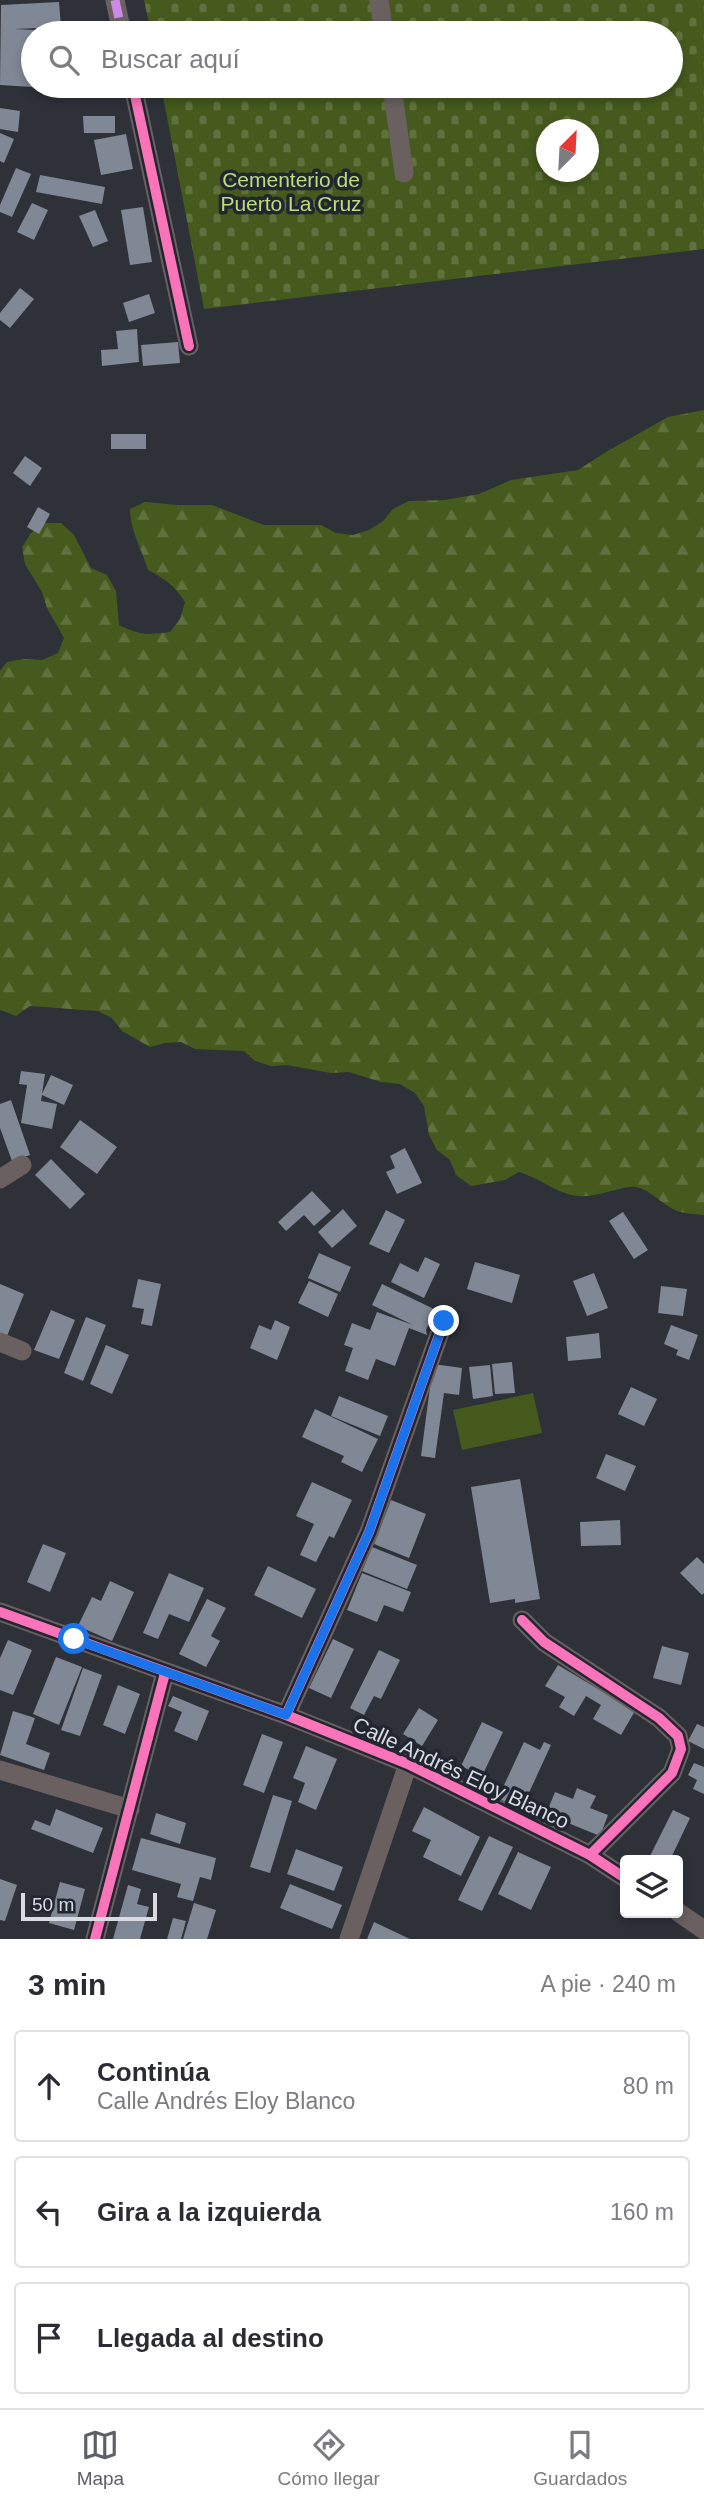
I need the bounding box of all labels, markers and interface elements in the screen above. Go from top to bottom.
search box [21,21,683,98]
icon: search [45,41,83,79]
text: Buscar aquí [101,44,240,74]
north arrow [536,119,599,182]
park label: Cementerio de Puerto La Cruz [220,168,362,215]
route end [428,1305,459,1336]
route start [58,1623,89,1654]
street label: Calle Andrés Eloy Blanco [349,1712,573,1833]
map controls [620,1855,683,1918]
button: layers [620,1855,683,1918]
scale bar [21,1890,158,1922]
text: 50 m [32,1894,74,1915]
text: 3 min [28,1968,106,2001]
text: A pie · 240 m [540,1971,676,1997]
text: Continúa [97,2057,210,2087]
icon: ahead [30,2067,68,2105]
text: 80 m [623,2073,674,2099]
text: Calle Andrés Eloy Blanco [97,2088,355,2114]
icon: left [30,2193,68,2231]
text: Gira a la izquierda [97,2197,321,2227]
text: 160 m [610,2199,674,2225]
icon: arrive [30,2319,68,2357]
text: Llegada al destino [97,2323,324,2353]
tab: Mapa [77,2426,124,2490]
tab: Cómo llegar [278,2426,380,2490]
tab: Guardados [533,2426,627,2490]

